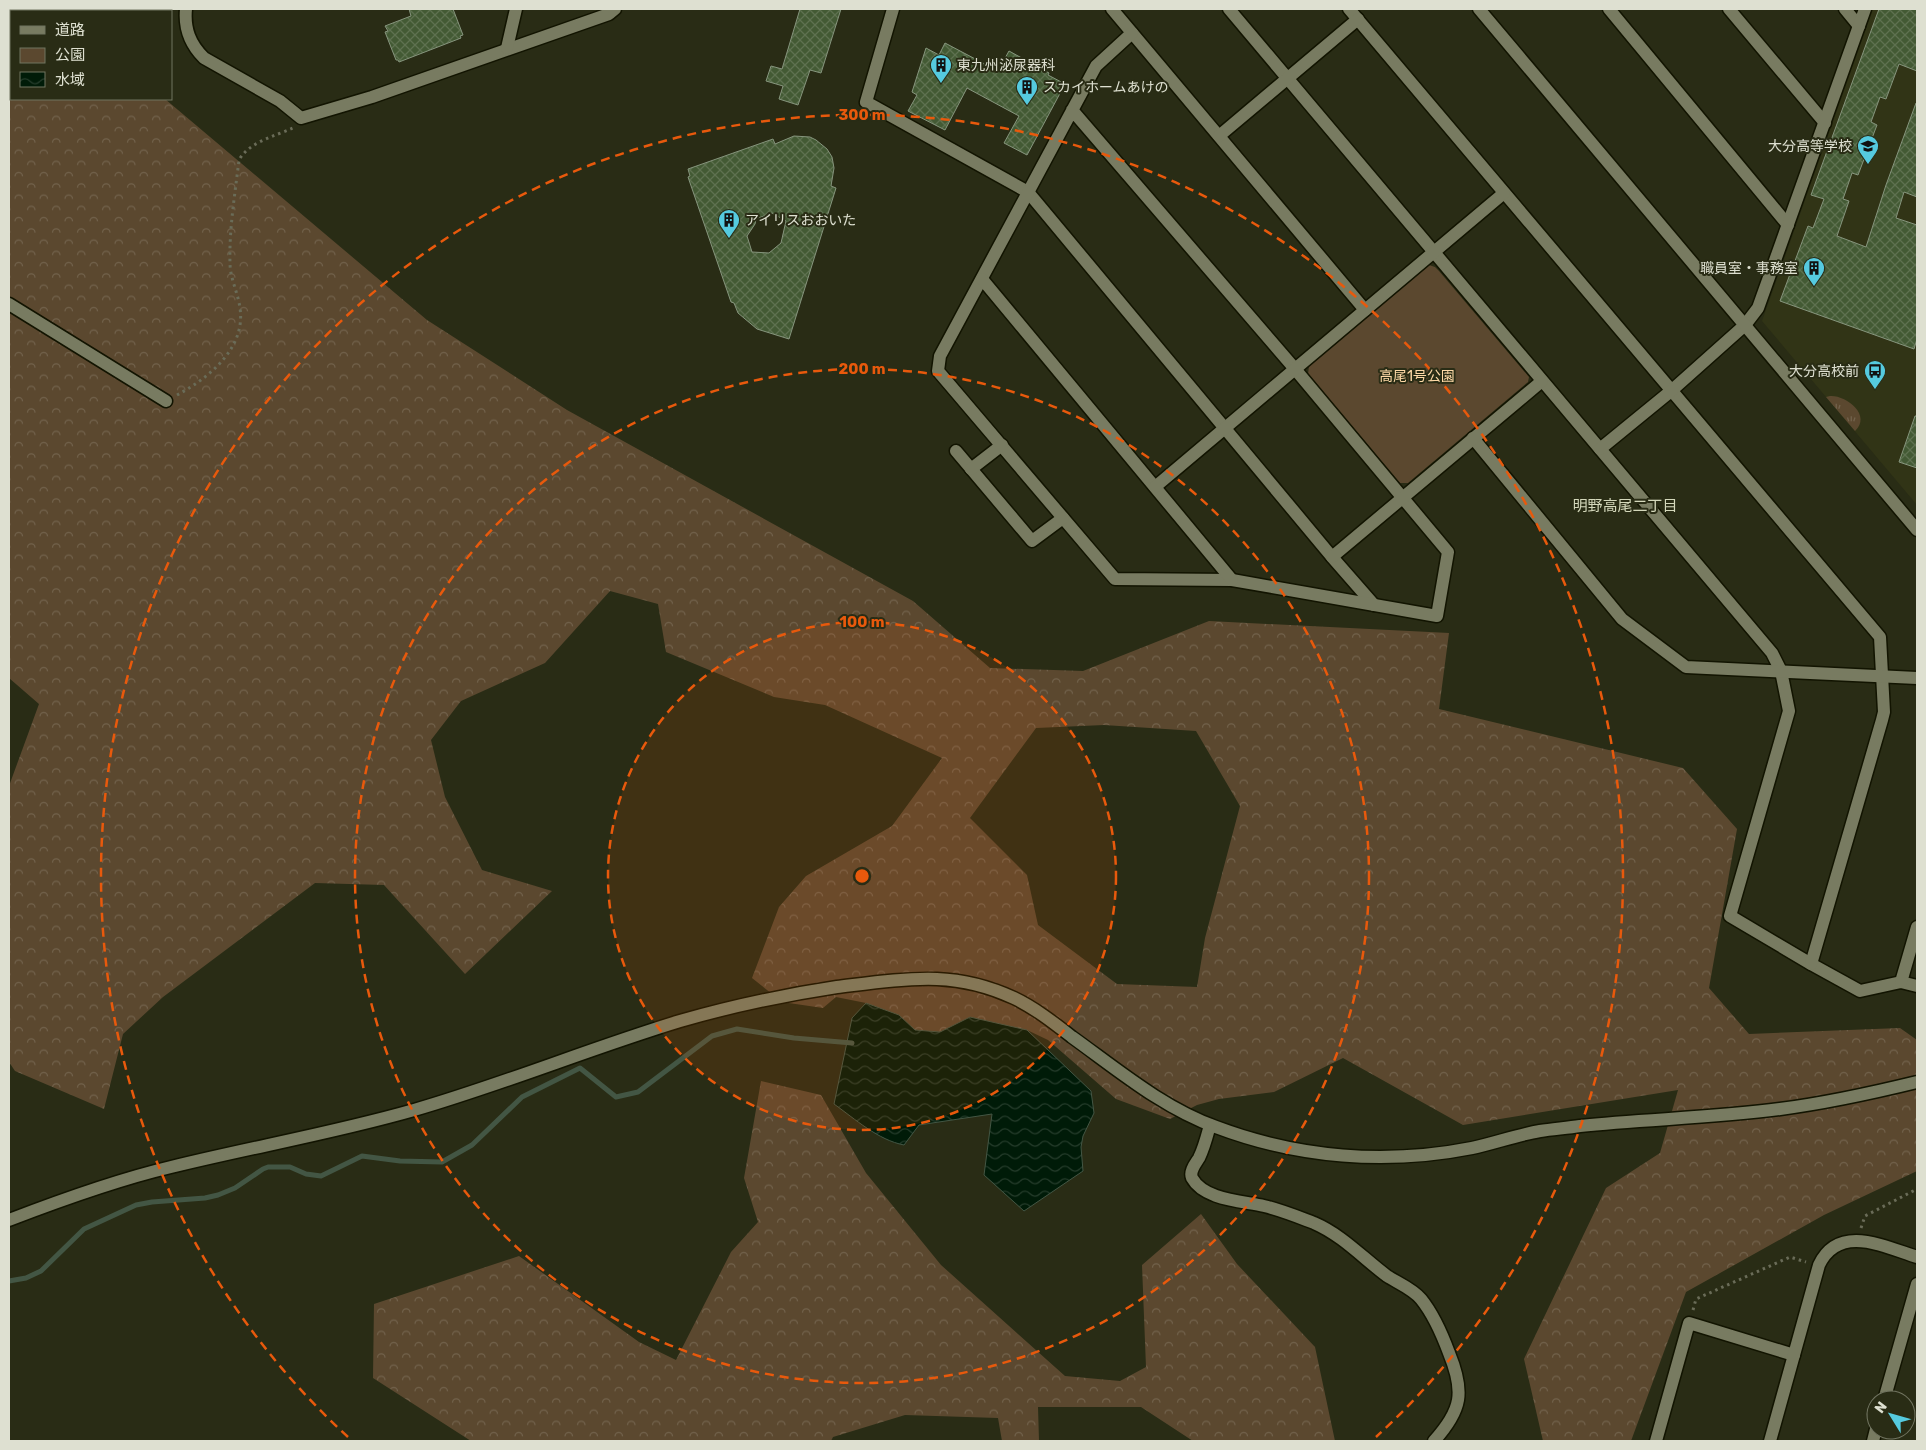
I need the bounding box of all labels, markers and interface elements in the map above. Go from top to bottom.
legend [10,10,172,100]
text: 道路 [55,21,85,39]
text: 公園 [55,46,85,64]
building icon: 東九州泌尿器科 [929,53,953,84]
place label: 東九州泌尿器科 [957,57,1055,74]
text: 水域 [55,71,85,89]
building icon: スカイホームあけの [1015,75,1039,106]
place label: スカイホームあけの [1043,79,1169,96]
text: 300 m [838,106,886,124]
school or university icon: 大分高等学校 [1856,134,1880,165]
place label: 大分高等学校 [1768,138,1852,155]
building icon: アイリスおおいた [717,208,741,239]
place label: アイリスおおいた [745,212,856,229]
building icon: 職員室・事務室 [1802,256,1826,287]
place label: 職員室・事務室 [1700,260,1798,277]
bus stop icon: 大分高校前 [1863,359,1887,390]
text: 200 m [838,360,886,378]
place label: 大分高校前 [1789,363,1859,380]
park label: 高尾1号公園 [1379,368,1455,385]
district label: 明野高尾二丁目 [1572,497,1678,515]
text: 100 m [840,613,884,631]
centre of rings [853,867,871,885]
north arrow [1866,1390,1916,1440]
text: N [1871,1398,1891,1417]

